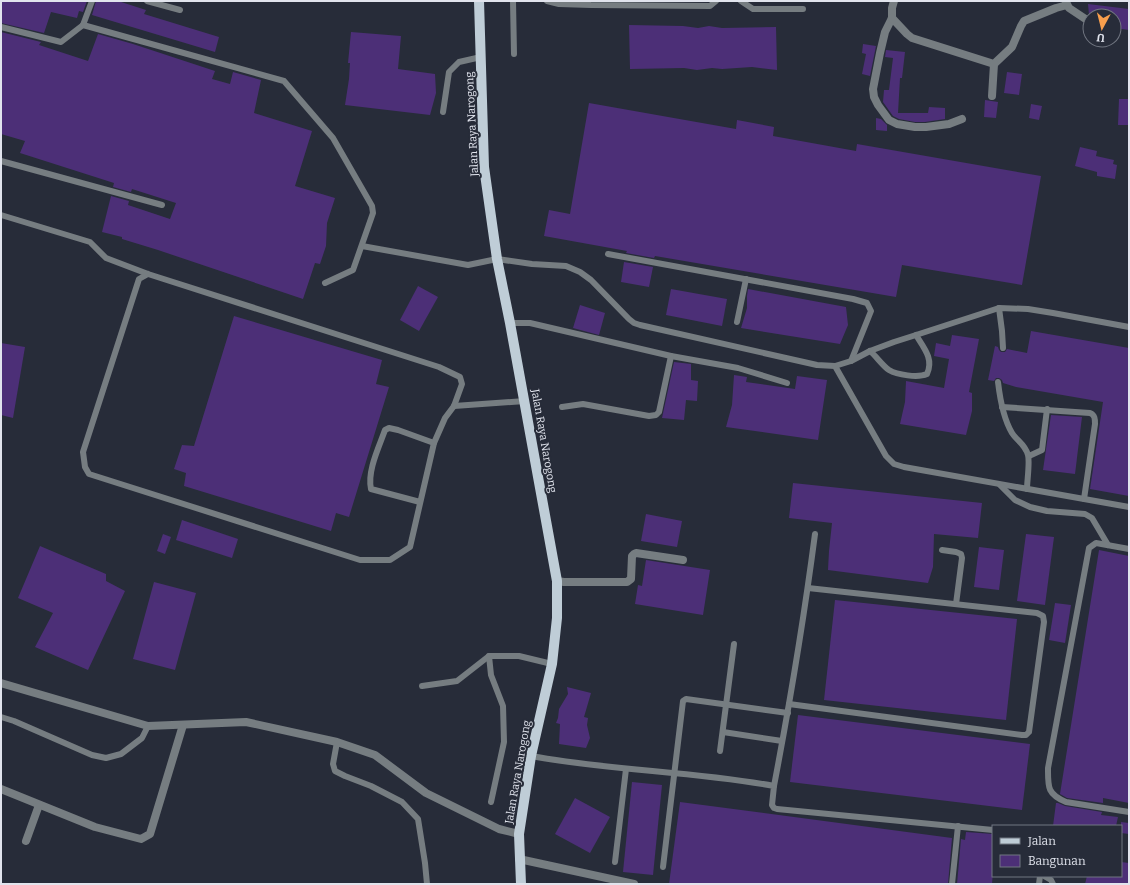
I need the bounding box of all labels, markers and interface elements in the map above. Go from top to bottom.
north arrow [1082,8,1122,48]
text: U [1096,30,1106,44]
street label: Jalan Raya Narogong [463,71,481,178]
street label: Jalan Raya Narogong [528,387,560,494]
street label: Jalan Raya Narogong [502,719,534,826]
legend [992,825,1122,877]
text: Jalan [1027,834,1056,848]
text: Bangunan [1028,854,1086,868]

